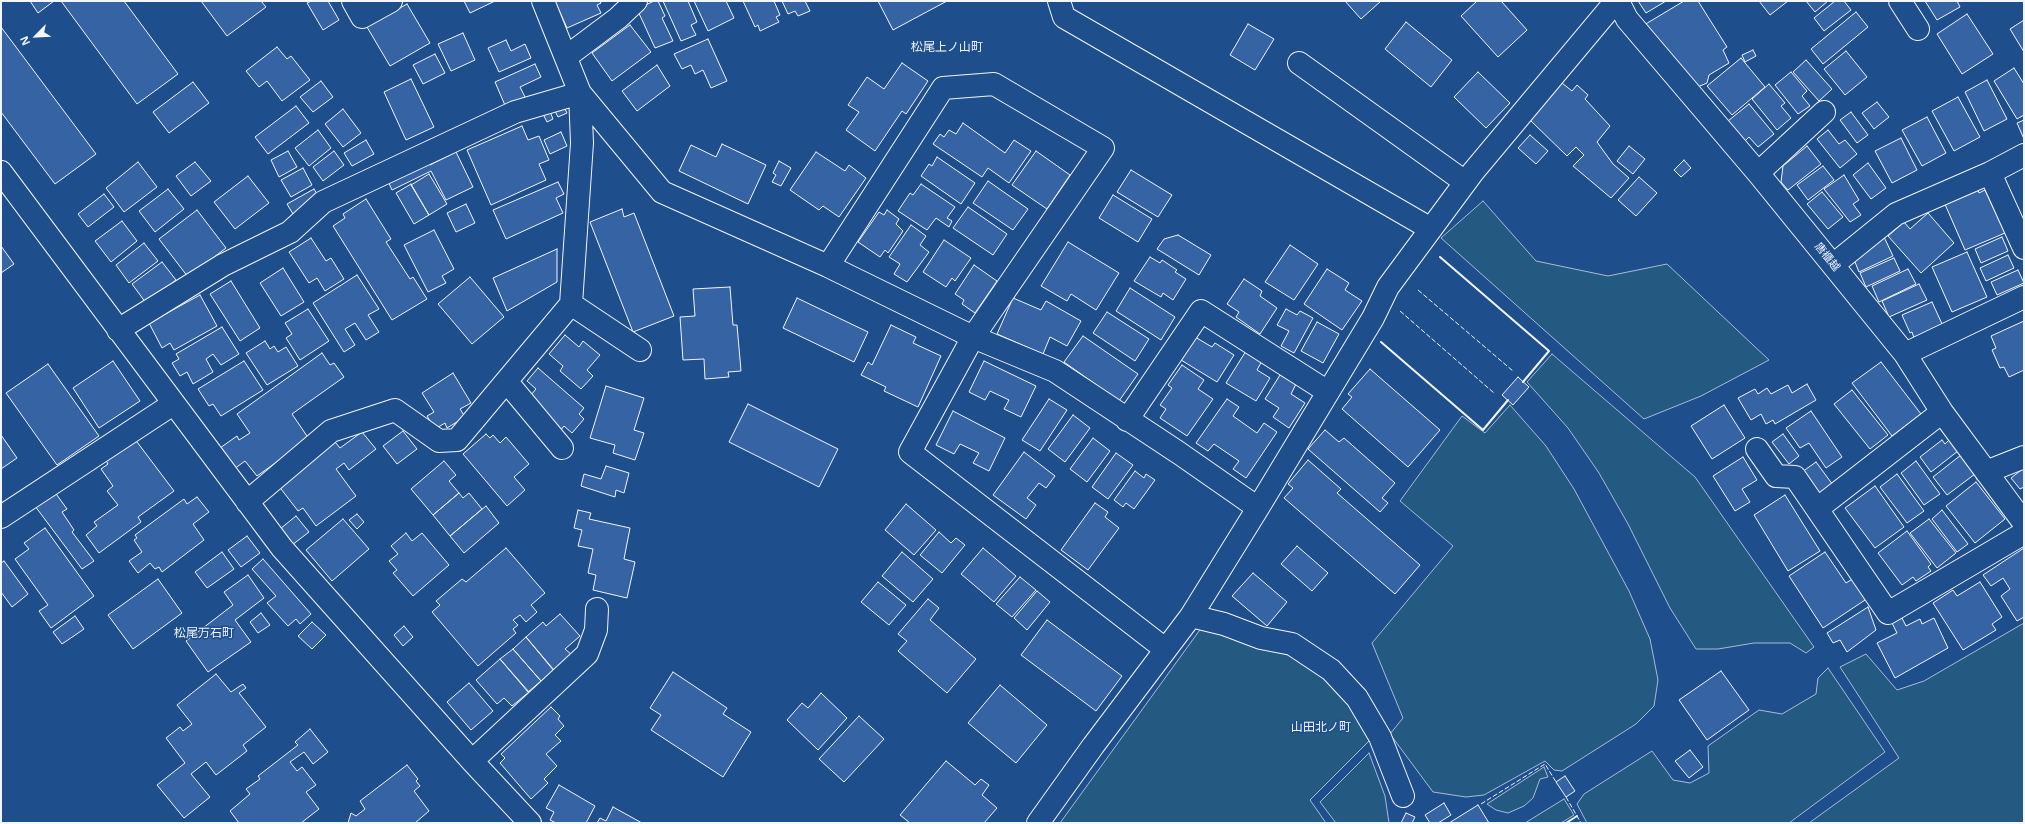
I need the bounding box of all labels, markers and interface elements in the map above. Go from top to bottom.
north arrow [16,16,56,56]
text: N [16,34,33,48]
district label: 松尾上ノ山町 [911,41,983,55]
street label: 唐櫃越 [1811,240,1843,274]
district label: 松尾万石町 [174,627,234,641]
district label: 山田北ノ町 [1291,721,1351,735]

